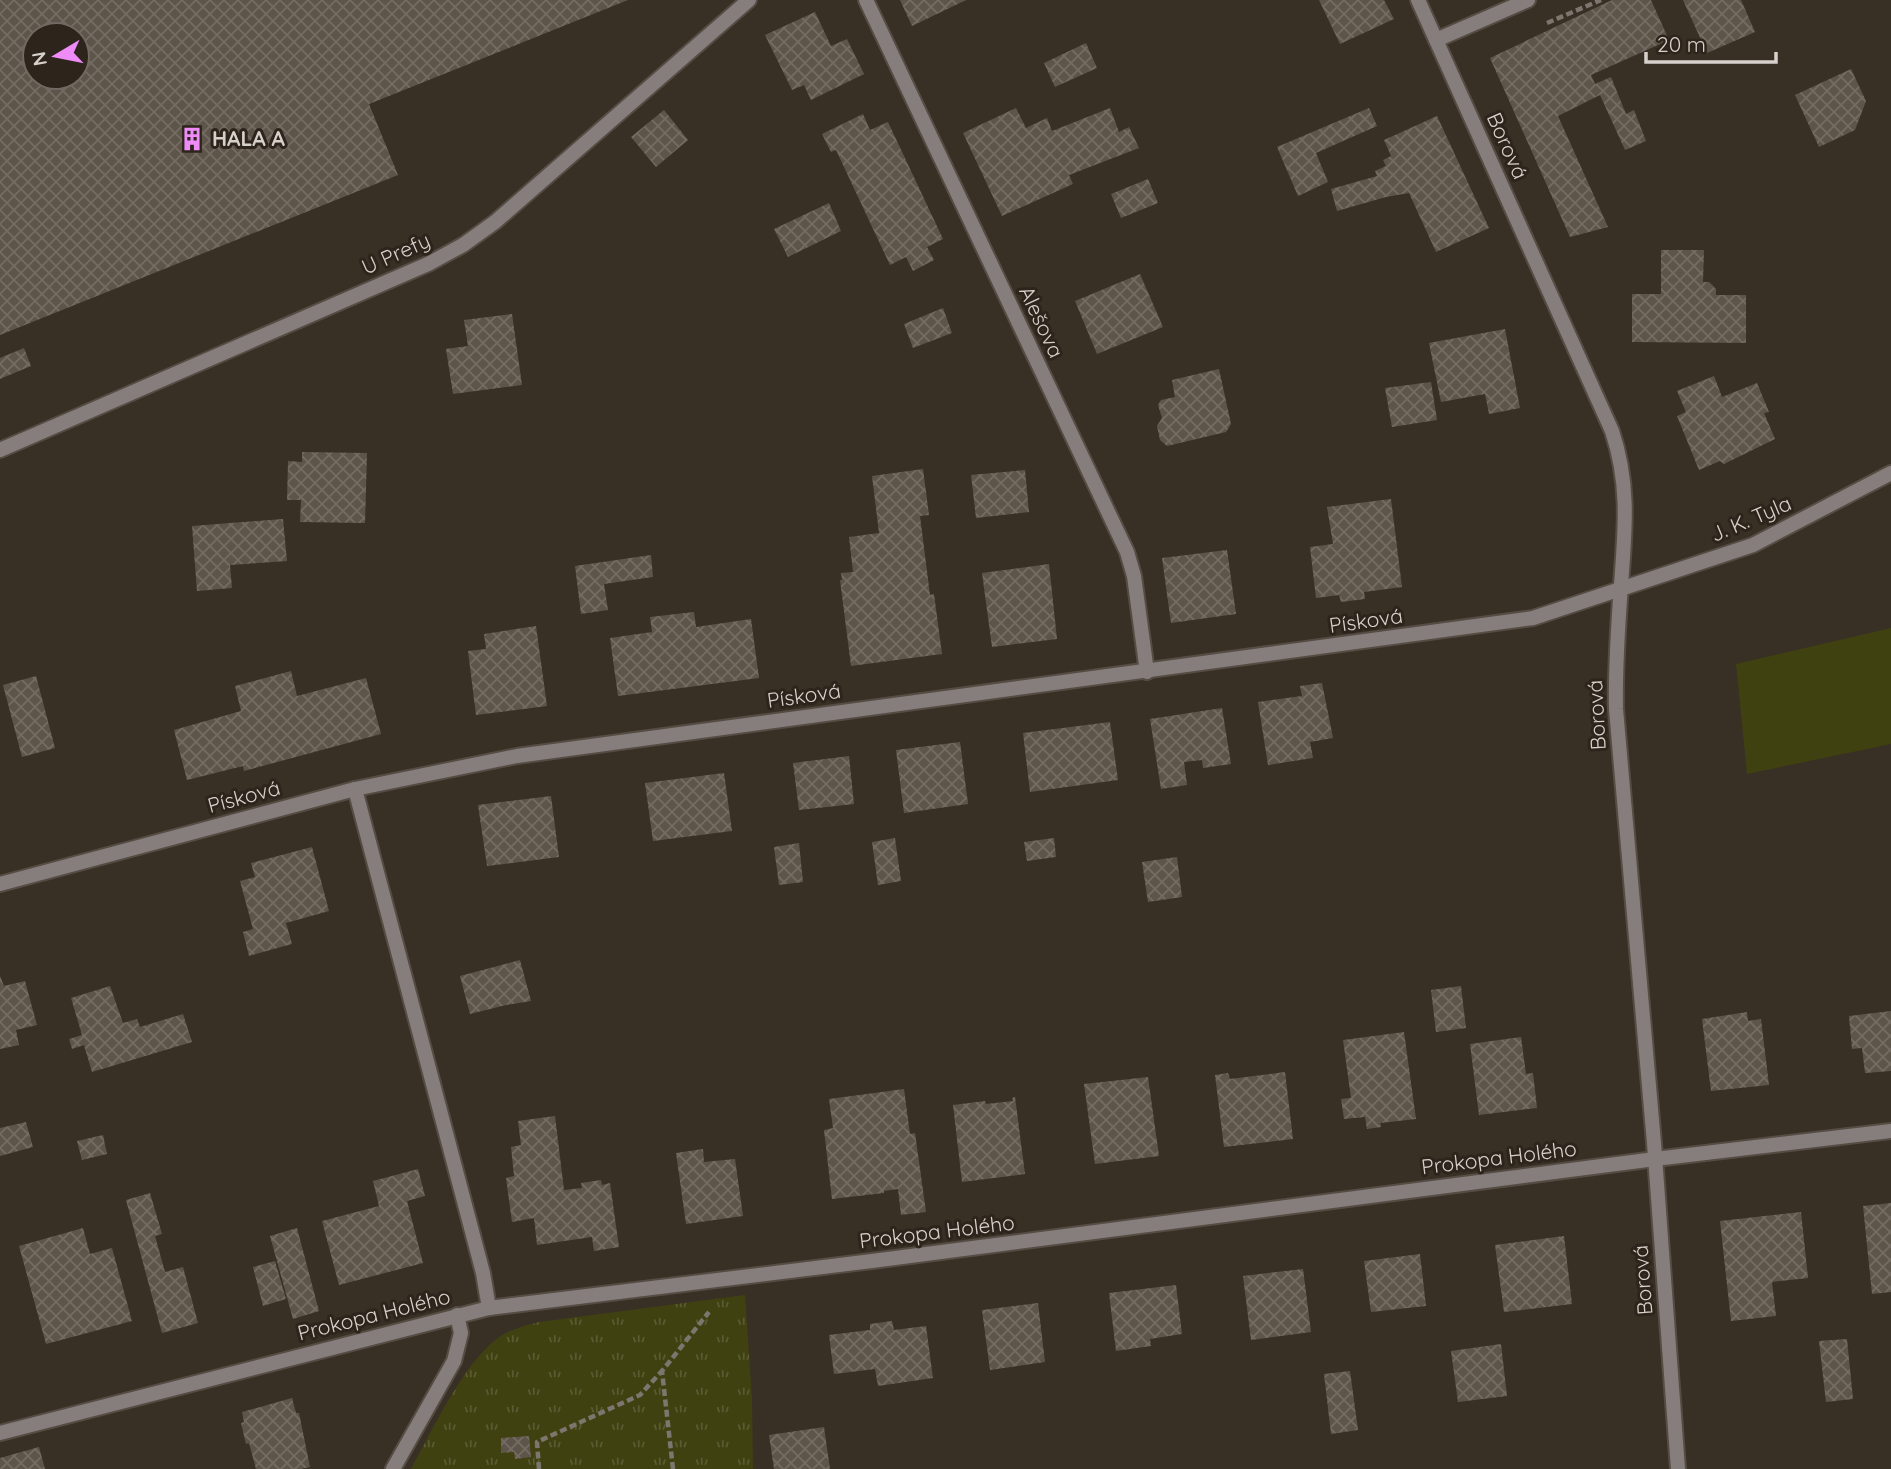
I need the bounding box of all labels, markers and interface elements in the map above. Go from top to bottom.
north arrow [21,21,91,91]
scale bar [1646,21,1776,65]
text: 20 m [1657,31,1706,57]
text: N [26,50,52,68]
street label: Borová [1482,108,1534,183]
building icon: HALA A [178,125,206,153]
place label: HALA A [212,125,286,151]
street label: U Prefy [357,227,434,280]
street label: Alešova [1014,282,1070,362]
street label: J. K. Tyla [1706,489,1795,547]
street label: Písková [1327,602,1404,638]
street label: Písková [765,677,842,713]
street label: Borová [1581,679,1611,751]
street label: Písková [205,774,283,818]
street label: Prokopa Holého [1420,1135,1578,1179]
street label: Prokopa Holého [858,1209,1016,1253]
street label: Borová [1627,1244,1657,1316]
street label: Prokopa Holého [295,1283,453,1346]

